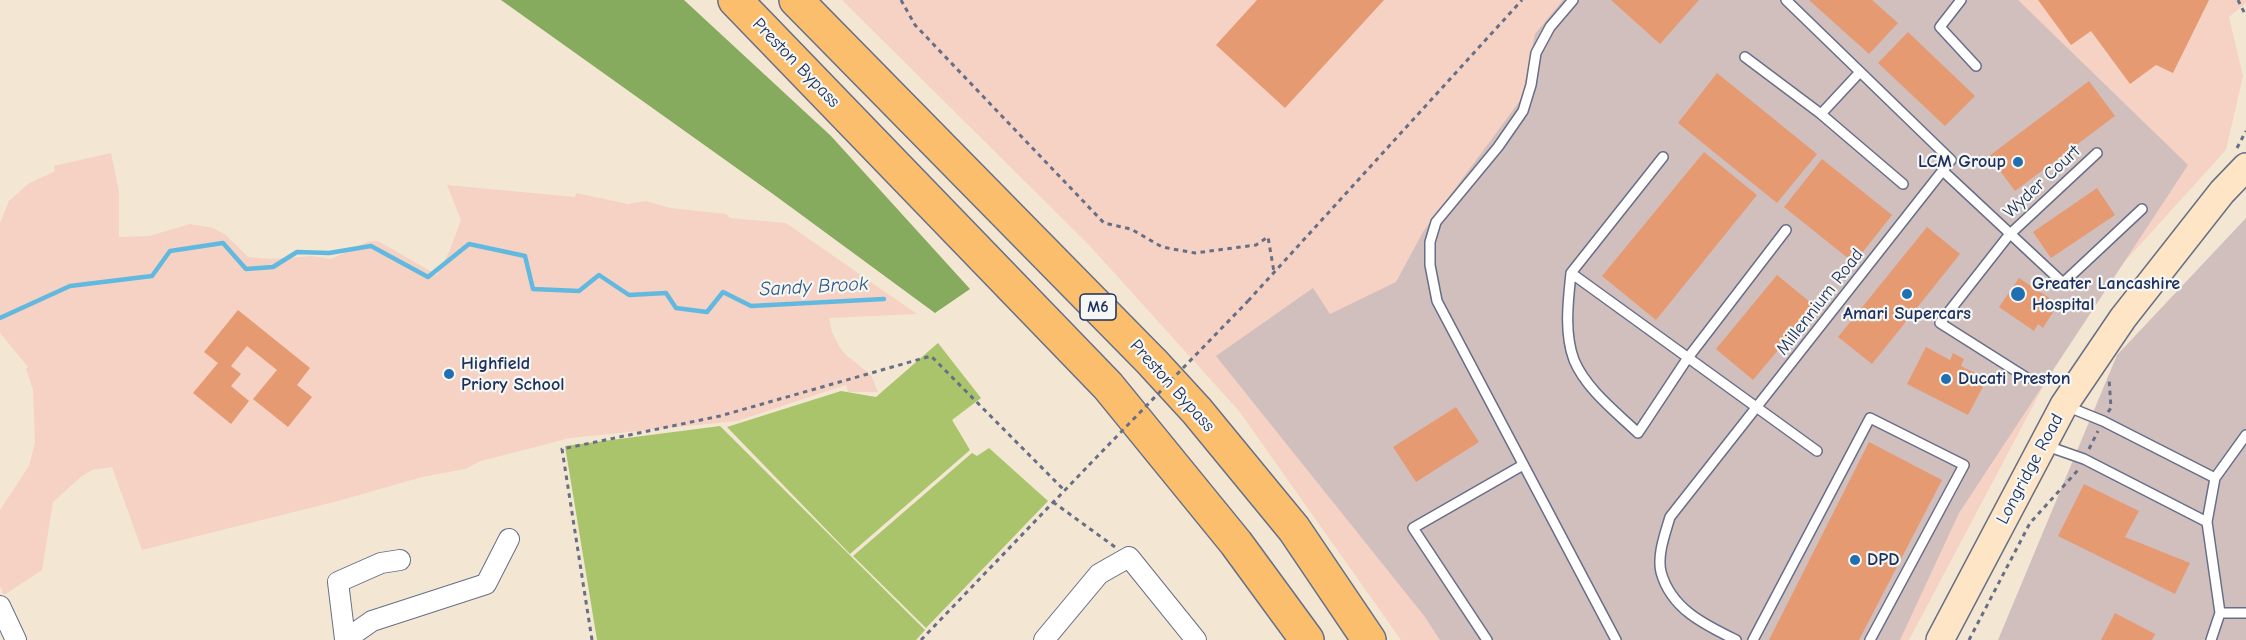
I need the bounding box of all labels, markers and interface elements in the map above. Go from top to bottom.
street label: Preston Bypass [748,14,844,112]
street label: Wyder Court [1999,141,2085,223]
place label: LCM Group [1918,151,2006,173]
marker: LCM Group [2011,155,2025,169]
street label: Millennium Road [1772,245,1868,359]
water label: Sandy Brook [759,272,869,302]
place label: Greater Lancashire Hospital [2032,273,2180,316]
marker: Greater Lancashire Hospital [2009,285,2027,303]
marker: Amari Supercars [1900,287,1914,301]
road number: M6 [1080,294,1116,320]
place label: Amari Supercars [1843,303,1971,325]
street label: Preston Bypass [1125,335,1219,437]
place label: Highfield Priory School [461,353,564,395]
marker: Highfield Priory School [442,367,456,381]
place label: Ducati Preston [1958,368,2071,390]
marker: Ducati Preston [1939,372,1953,386]
street label: Longridge Road [1992,410,2068,528]
place label: DPD [1867,549,1899,571]
marker: DPD [1848,553,1862,567]

